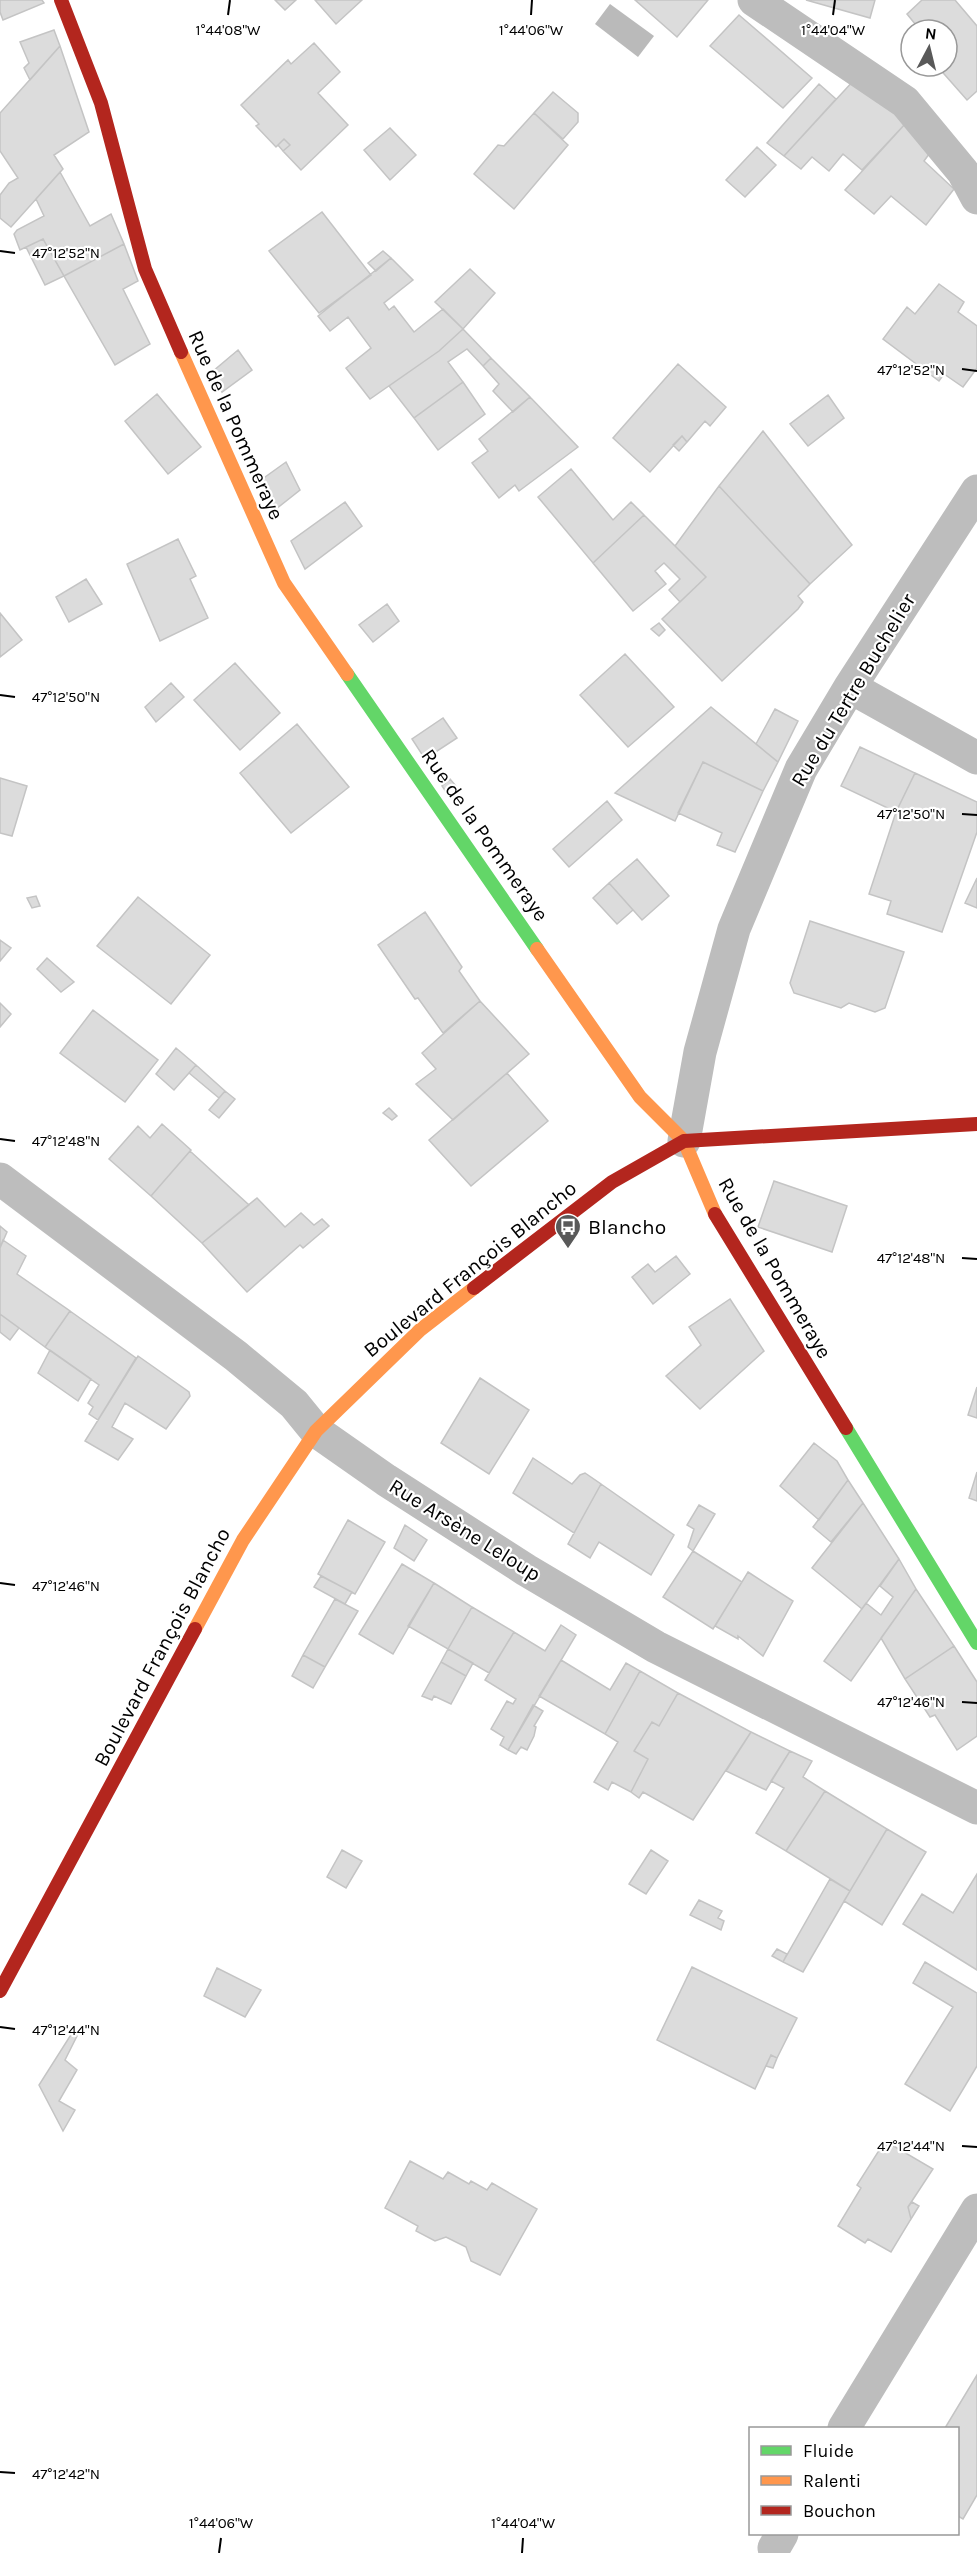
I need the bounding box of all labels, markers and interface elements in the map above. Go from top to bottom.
north arrow [899,18,959,78]
text: 1°44'08"W [196,21,261,39]
text: 1°44'06"W [499,21,564,39]
text: 1°44'04"W [801,21,866,39]
text: N [924,23,938,44]
text: 47°12'52"N [32,244,100,262]
street label: Rue de la Pommeraye [183,327,289,523]
text: 47°12'52"N [877,361,945,379]
street label: Rue du Tertre Buchelier [786,589,920,791]
text: 47°12'50"N [32,688,100,706]
street label: Rue de la Pommeraye [416,744,554,926]
text: 47°12'50"N [877,805,945,823]
text: 47°12'48"N [32,1132,100,1150]
street label: Rue de la Pommeraye [713,1173,837,1363]
street label: Boulevard François Blancho [359,1176,581,1362]
bus stop icon: Blancho [553,1212,583,1250]
place label: Blancho [588,1215,666,1239]
text: 47°12'48"N [877,1249,945,1267]
street label: Rue Arsène Leloup [385,1474,545,1586]
street label: Boulevard François Blancho [89,1524,235,1770]
text: 47°12'46"N [32,1577,100,1595]
text: 47°12'46"N [877,1693,945,1711]
text: 47°12'44"N [32,2021,100,2039]
text: 47°12'44"N [877,2137,945,2155]
legend [749,2427,959,2535]
text: Fluide [803,2440,854,2462]
text: 47°12'42"N [32,2465,100,2483]
text: Ralenti [803,2470,861,2492]
text: Bouchon [803,2500,876,2522]
text: 1°44'06"W [189,2514,254,2532]
text: 1°44'04"W [491,2514,556,2532]

